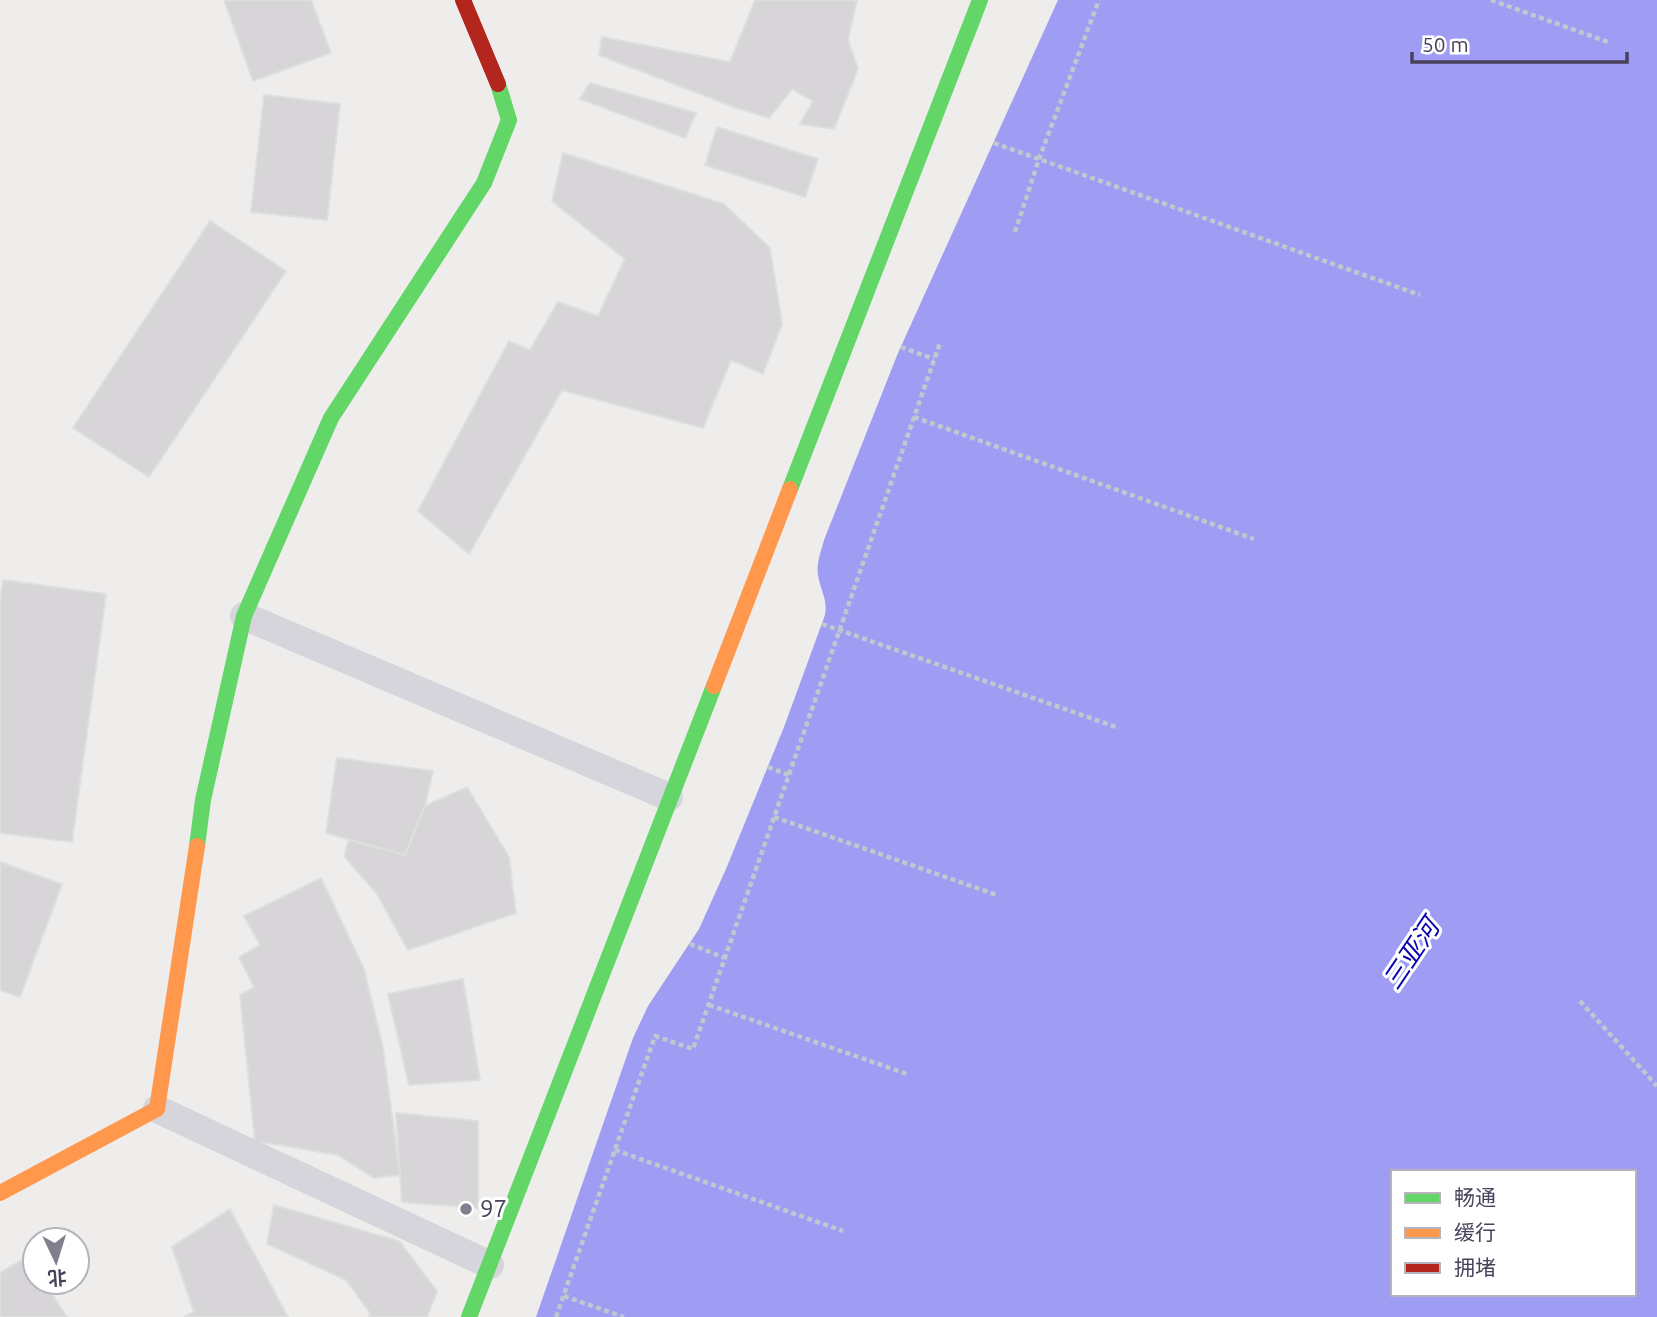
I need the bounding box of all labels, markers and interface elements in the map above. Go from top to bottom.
scale bar [1412,21,1627,65]
text: 50 m [1422,32,1469,56]
water label: 三亚河 [1377,909,1447,994]
legend [1391,1170,1636,1296]
text: 畅通 [1454,1185,1496,1209]
place label: 97 [480,1195,507,1222]
marker: 97 [458,1201,474,1217]
text: 缓行 [1454,1220,1496,1244]
north arrow [21,1226,91,1296]
text: 拥堵 [1454,1255,1496,1279]
text: 北 [47,1266,67,1290]

